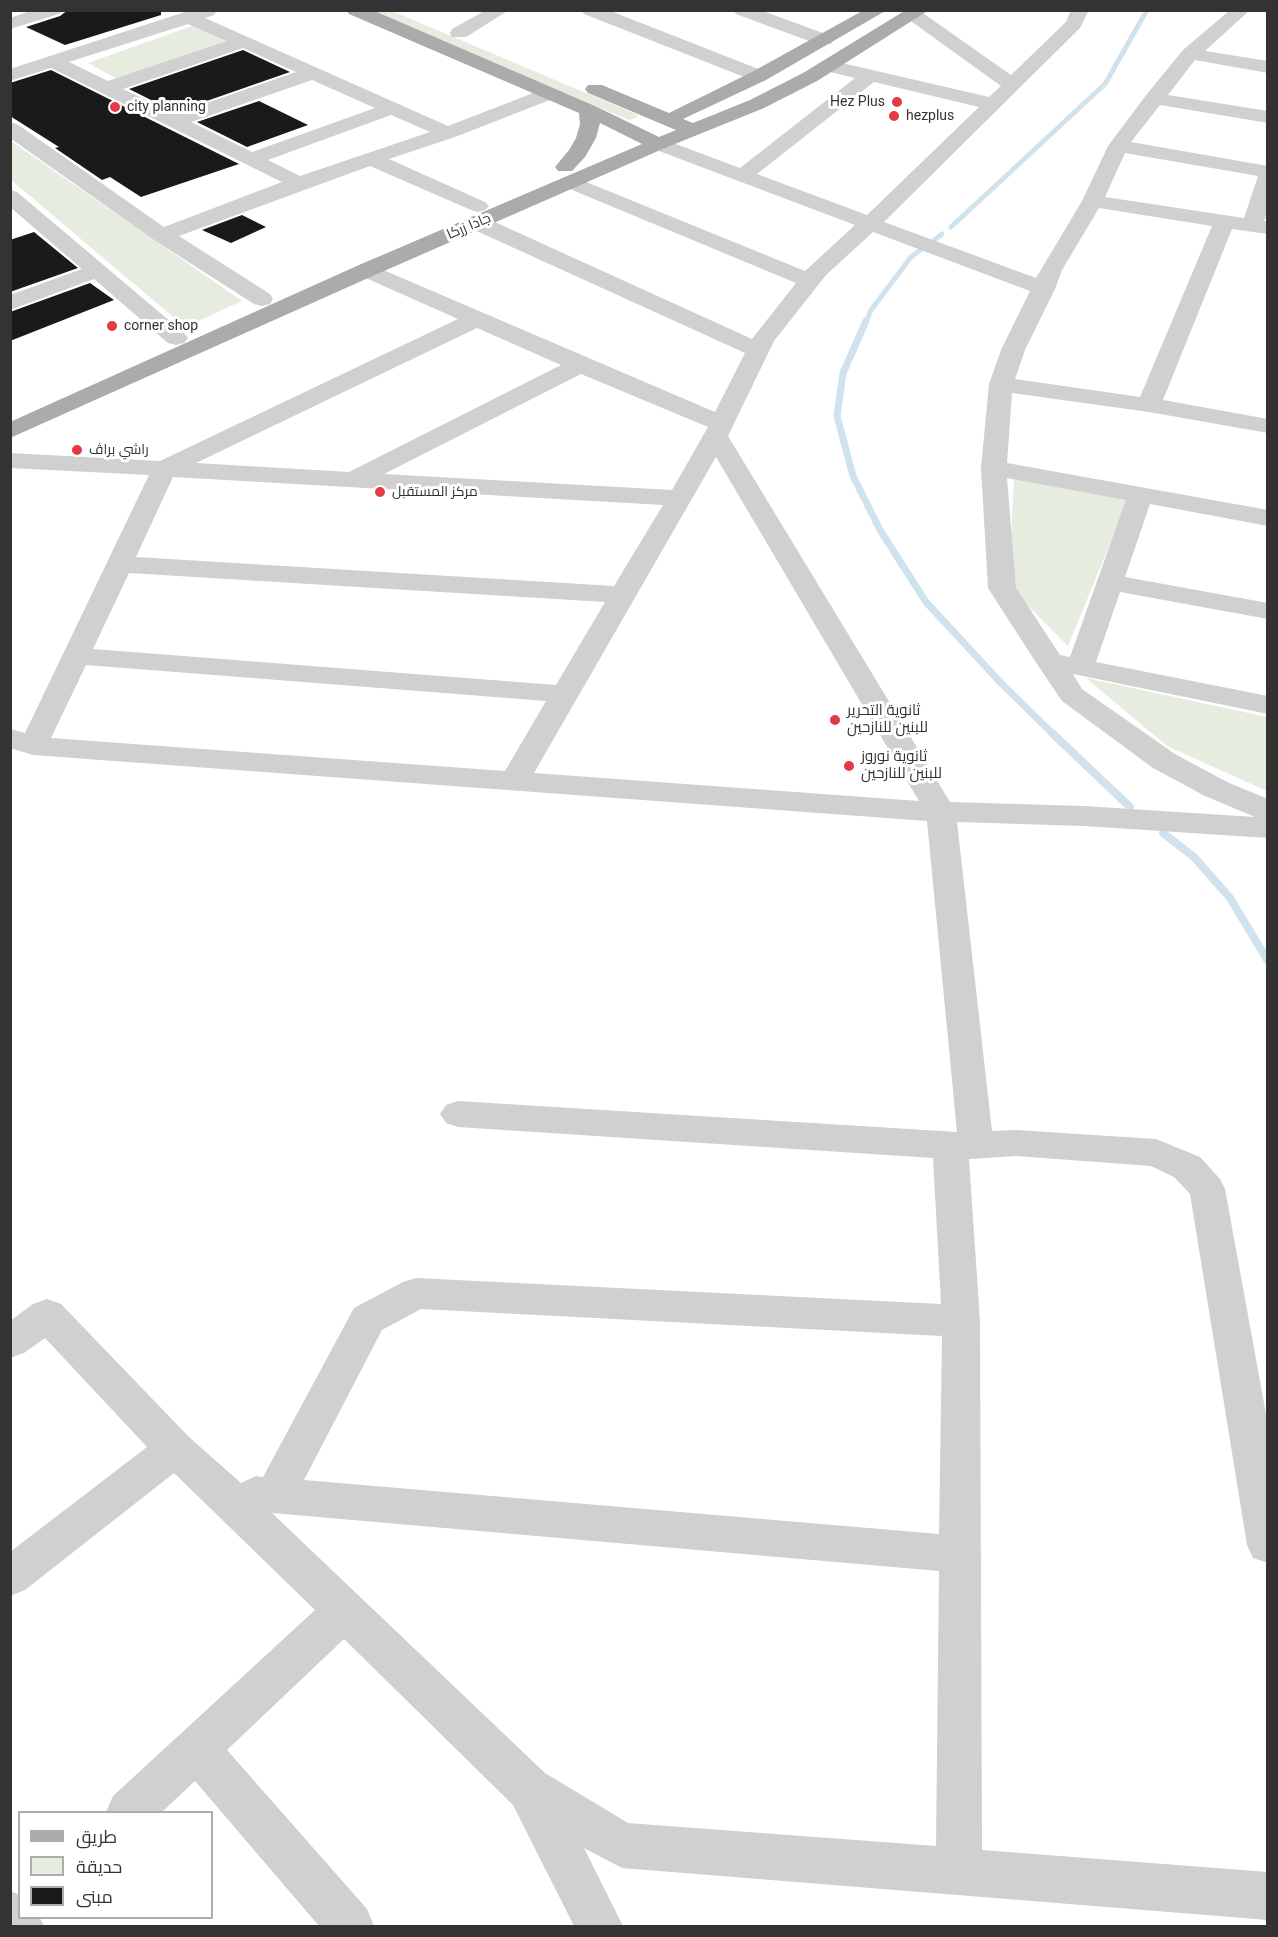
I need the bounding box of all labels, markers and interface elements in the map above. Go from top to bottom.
place label: Hez Plus [830,94,885,110]
marker: Hez Plus [890,95,904,109]
place label: city planning [127,99,206,115]
marker: city planning [108,100,122,114]
place label: hezplus [906,108,954,124]
marker: hezplus [887,109,901,123]
street label: جادا زرکا [444,210,494,244]
place label: corner shop [124,318,198,334]
marker: corner shop [105,319,119,333]
place label: راشي براڤ [89,442,149,458]
marker: راشي براڤ [70,443,84,457]
place label: مركز المستقبل [392,484,478,500]
marker: مركز المستقبل [373,485,387,499]
place label: ثانوية التحرير للبنين للنازحين [847,702,928,737]
marker: ثانوية التحرير للبنين للنازحين [828,713,842,727]
place label: ثانوية نوروز للبنين للنازحين [861,748,942,783]
marker: ثانوية نوروز للبنين للنازحين [842,759,856,773]
legend [18,1811,213,1919]
text: طريق [76,1826,117,1847]
text: حديقة [76,1856,122,1877]
text: مبنى [76,1886,113,1907]

